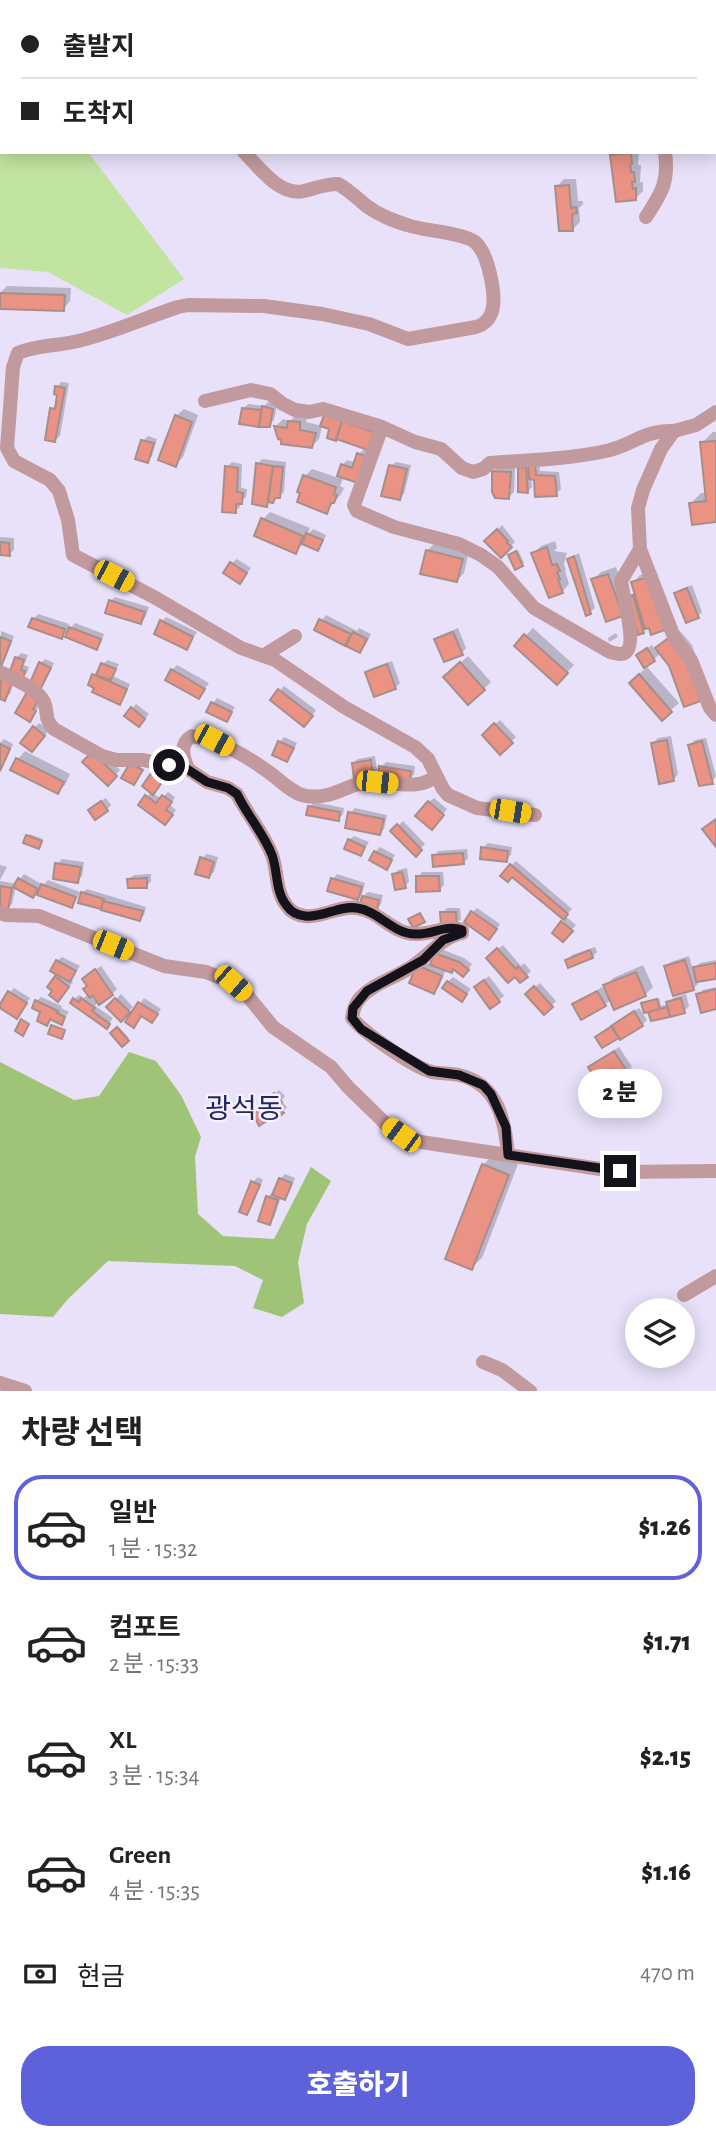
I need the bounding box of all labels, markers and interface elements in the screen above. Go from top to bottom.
text: 출발지 [63,34,135,60]
text: 도착지 [63,101,135,127]
car [91,557,138,595]
car [191,721,238,759]
route start [153,749,185,781]
car [356,769,399,795]
car [488,797,533,825]
car [90,927,137,963]
car [211,961,256,1005]
callout: 2 분 [578,1070,662,1118]
text: 2 분 [602,1082,638,1105]
district label: 광석동 [205,1094,283,1124]
car [378,1114,425,1156]
route end [604,1155,636,1187]
map controls [625,1298,695,1368]
button: layers [625,1298,695,1368]
text: 차량 선택 [21,1417,144,1449]
icon: car [25,1496,88,1559]
text: 일반 [109,1500,157,1526]
text: $1.26 [638,1514,691,1540]
text: 1 분 · 15:32 [109,1538,197,1561]
icon: car [25,1611,88,1674]
text: 컴포트 [109,1615,181,1641]
text: $1.71 [643,1629,691,1655]
text: 2 분 · 15:33 [109,1653,199,1676]
icon: car [25,1726,88,1789]
text: XL [109,1727,136,1753]
text: $2.15 [640,1744,691,1770]
text: 3 분 · 15:34 [109,1765,200,1788]
icon: car [25,1841,88,1904]
text: Green [109,1842,171,1868]
text: $1.16 [641,1859,691,1885]
text: 4 분 · 15:35 [109,1880,200,1903]
icon: cash [21,1955,59,1993]
text: 470 m [640,1962,695,1985]
text: 현금 [77,1964,125,1990]
button: 호출하기 [21,2046,695,2126]

